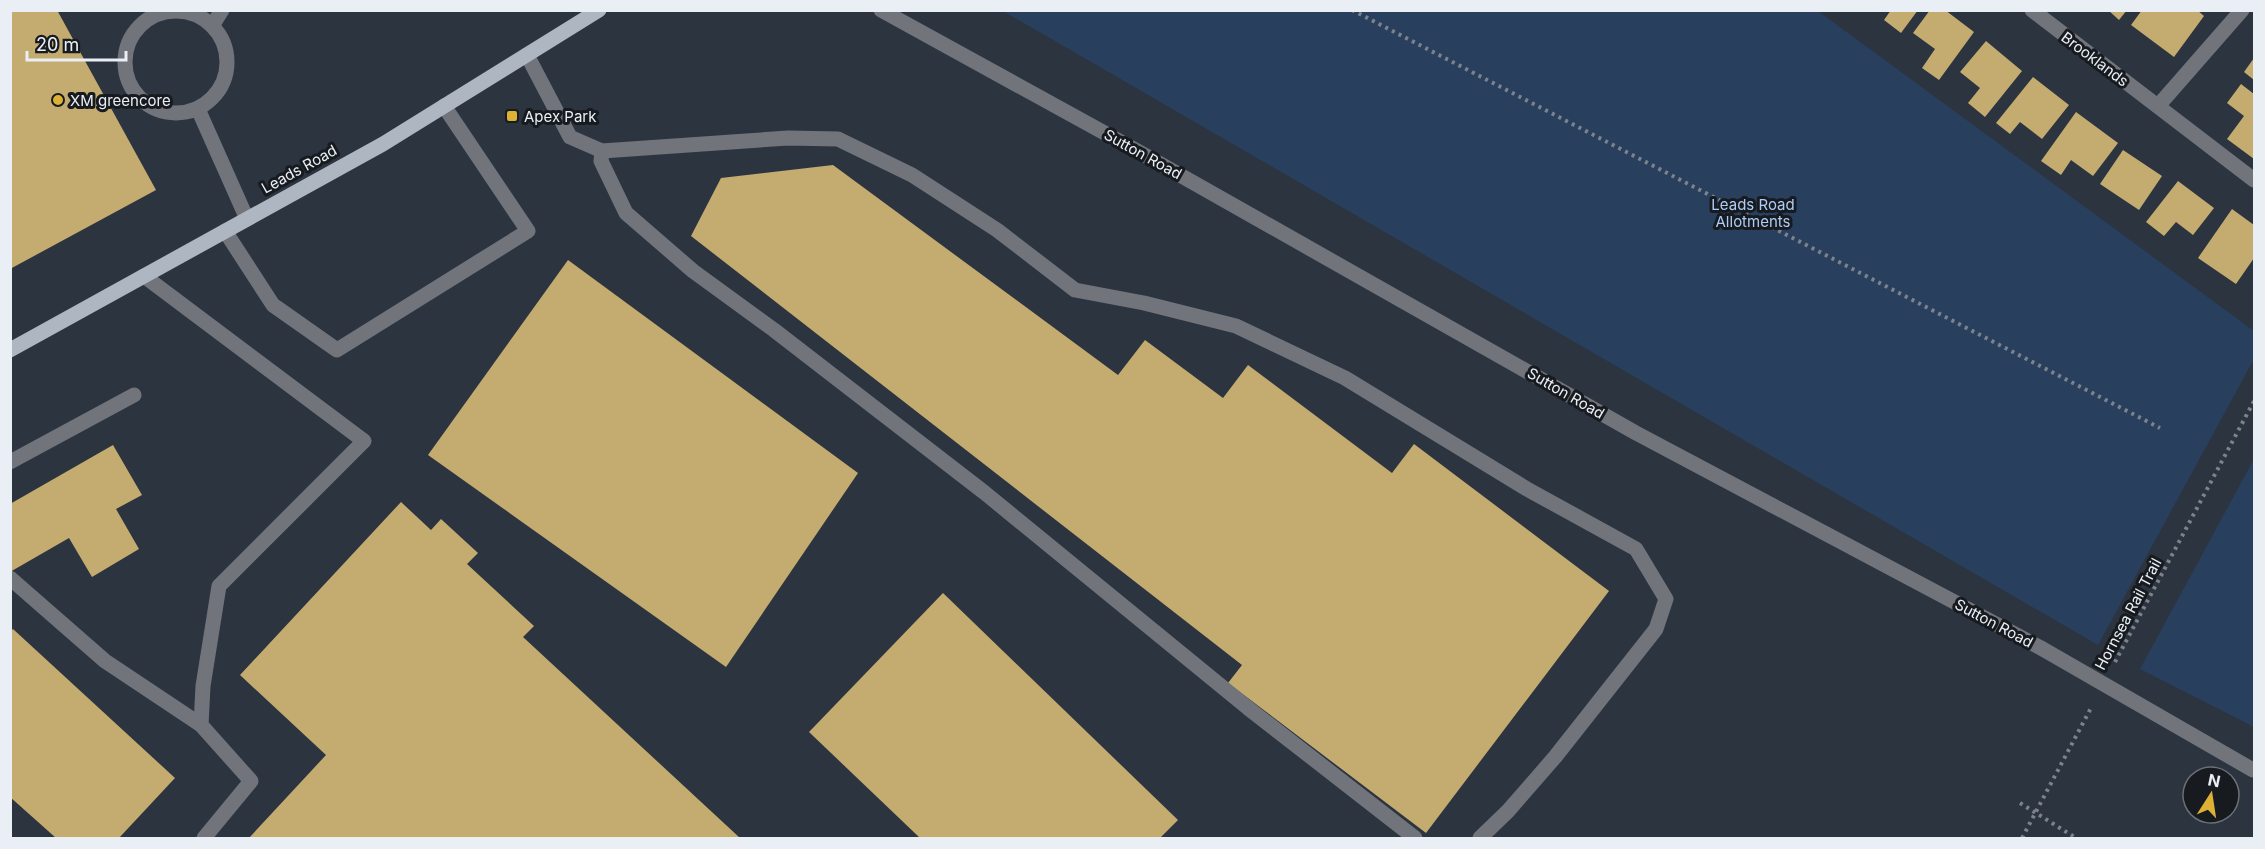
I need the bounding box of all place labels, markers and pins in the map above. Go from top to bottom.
place label: XM greencore [70,91,171,110]
marker: XM greencore [51,93,65,107]
place label: Apex Park [524,107,597,126]
marker: Apex Park [505,109,519,123]

